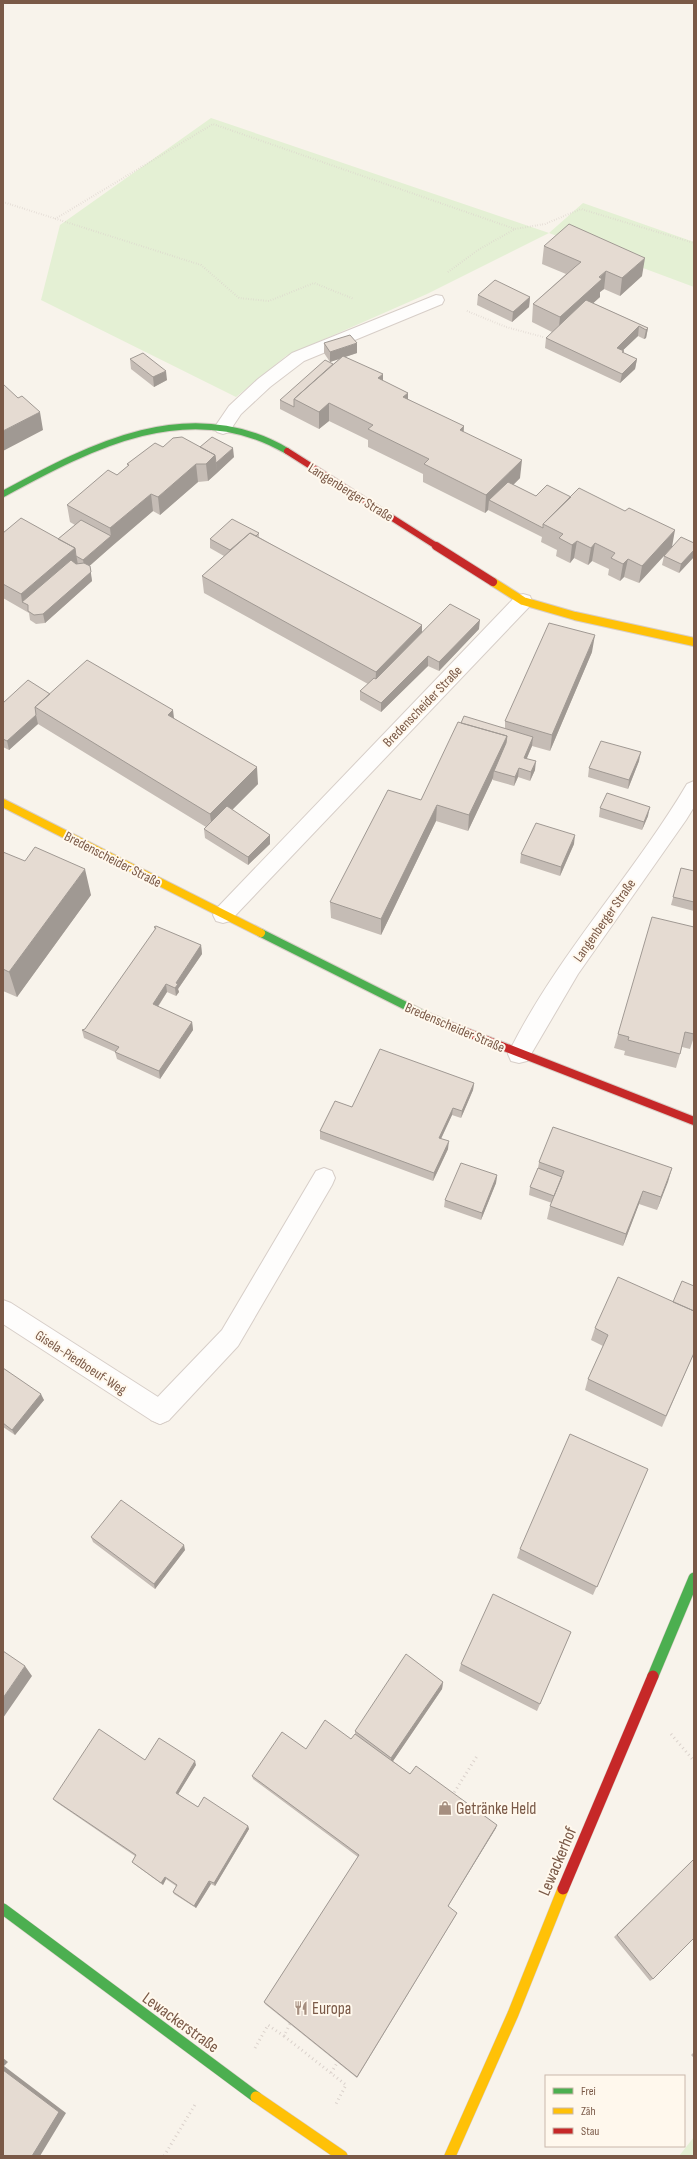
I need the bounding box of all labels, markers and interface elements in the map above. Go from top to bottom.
street label: Langenberger Straße [305,459,396,525]
street label: Bredenscheider Straße [379,662,466,751]
street label: Bredenscheider Straße [61,828,164,891]
street label: Langenberger Straße [570,876,639,965]
street label: Bredenscheider Straße [402,999,507,1056]
street label: Gisela-Piedboeuf-Weg [32,1327,130,1398]
place label: Getränke Held [456,1799,536,1819]
shop icon: Getränke Held [437,1800,453,1816]
street label: Lewackerhof [535,1824,581,1899]
street label: Lewackerstraße [138,1988,223,2057]
place label: Europa [312,1999,351,2019]
restaurant icon: Europa [293,2000,309,2016]
legend [545,2075,685,2147]
text: Frei [581,2084,596,2099]
text: Zäh [581,2104,596,2119]
text: Stau [581,2124,599,2139]

